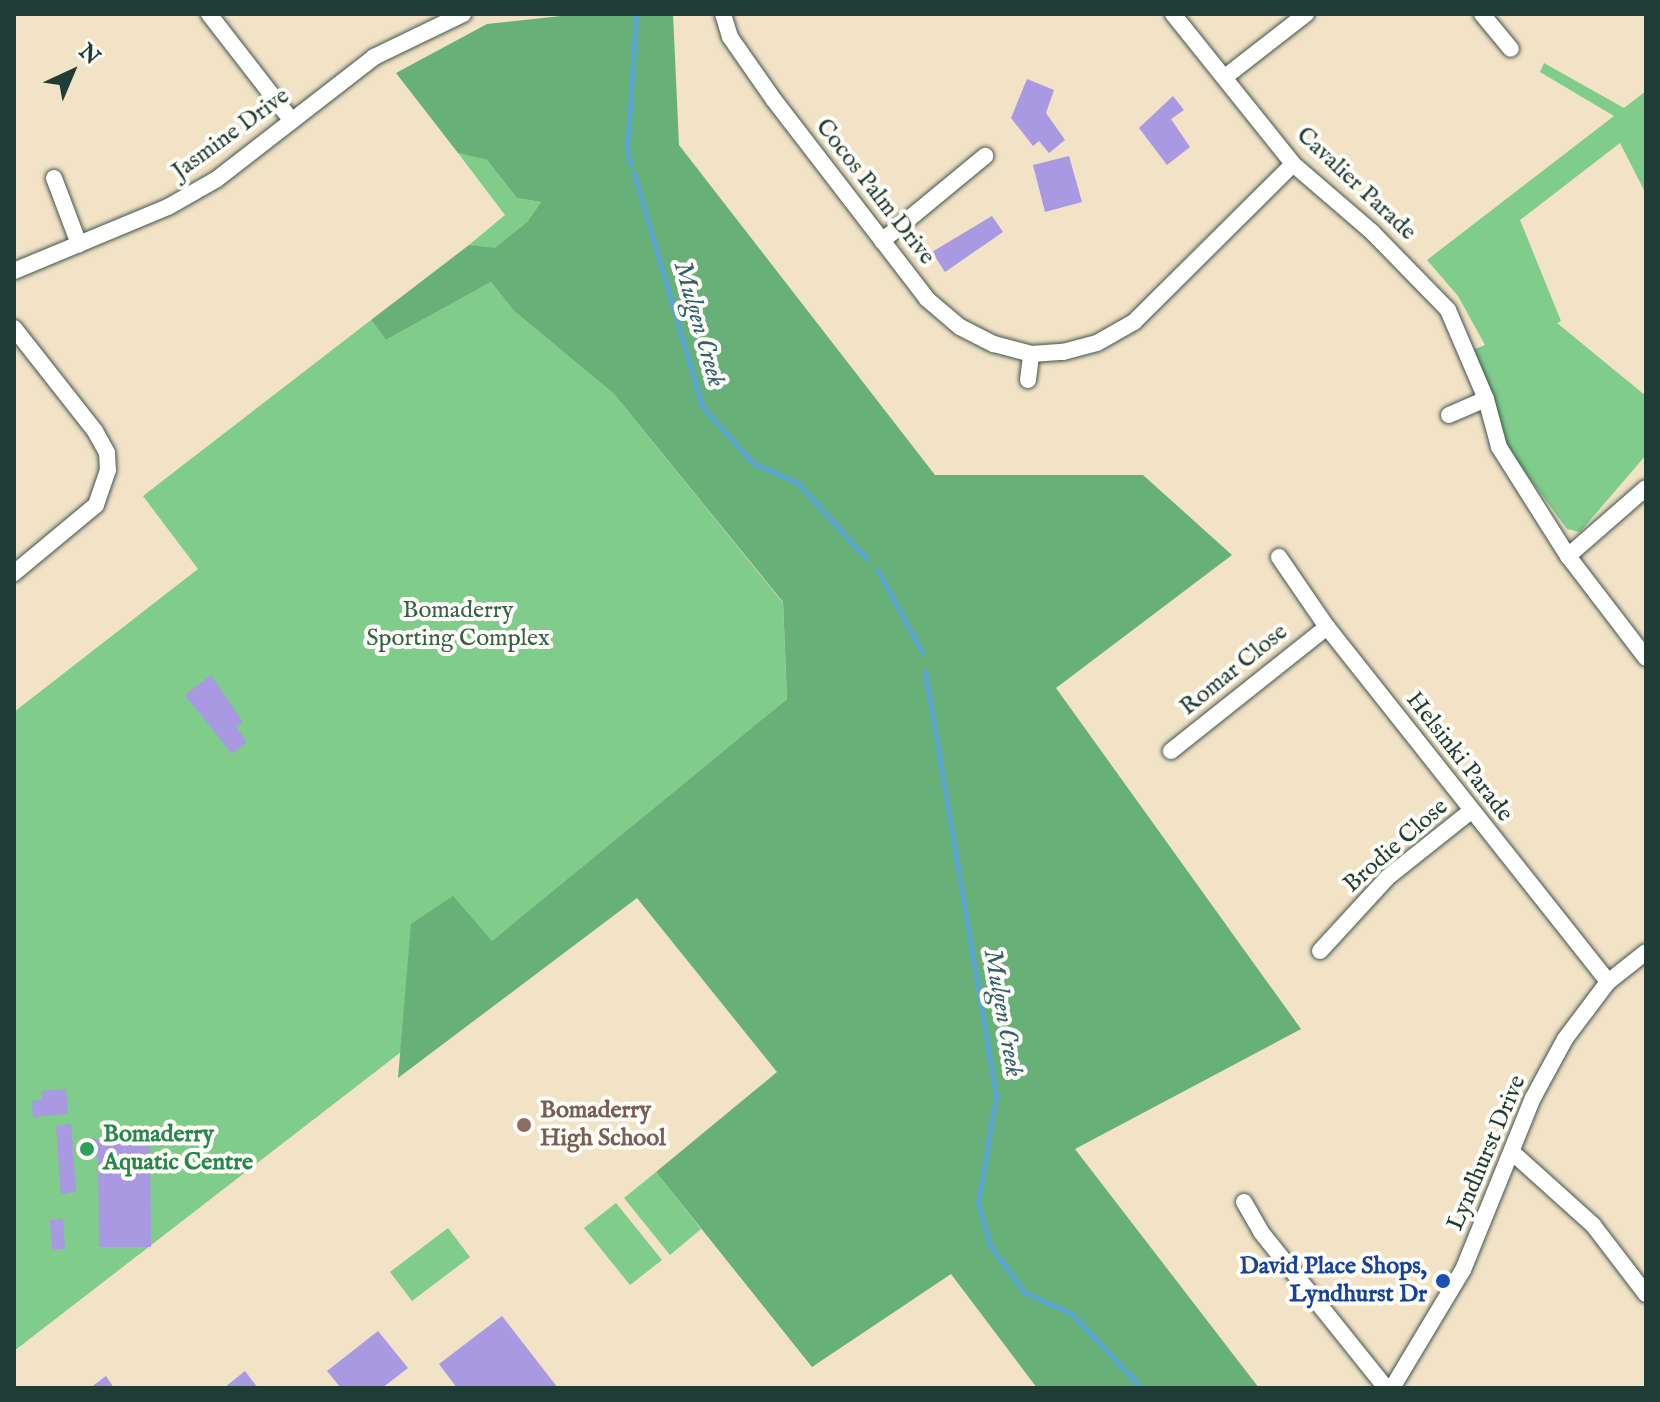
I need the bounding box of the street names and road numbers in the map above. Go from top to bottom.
street label: Jasmine Drive [167,82,295,186]
street label: Cocos Palm Drive [809,113,941,271]
street label: Cavalier Parade [1290,121,1422,247]
street label: Romar Close [1174,618,1294,722]
street label: Helsinki Parade [1399,686,1519,828]
street label: Brodie Close [1338,793,1454,899]
street label: Lyndhurst Drive [1441,1071,1533,1235]

